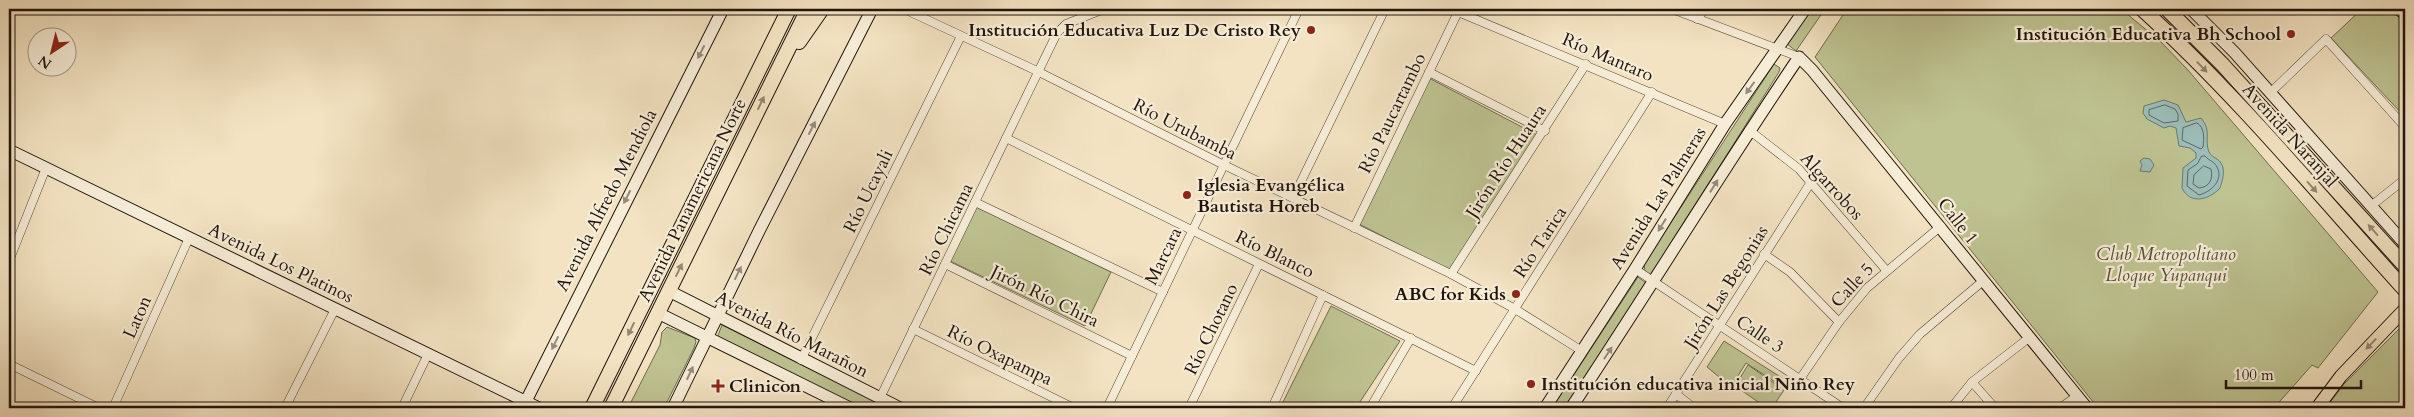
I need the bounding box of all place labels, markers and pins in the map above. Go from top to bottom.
place label: Institución Educativa Luz De Cristo Rey [968,18,1302,43]
place label: Institución Educativa Bh School [2016,22,2281,47]
marker: Institución Educativa Luz De Cristo Rey [1305,24,1317,36]
marker: Institución Educativa Bh School [2285,28,2297,40]
place label: Iglesia Evangélica Bautista Horeb [1197,173,1345,219]
marker: Iglesia Evangélica Bautista Horeb [1181,189,1193,201]
place label: ABC for Kids [1395,282,1506,307]
marker: ABC for Kids [1510,288,1522,300]
place label: Institución educativa inicial Niño Rey [1541,372,1856,397]
place label: Clinicon [729,374,802,399]
marker: Institución educativa inicial Niño Rey [1525,378,1537,390]
marker: Clinicon [711,379,725,393]

